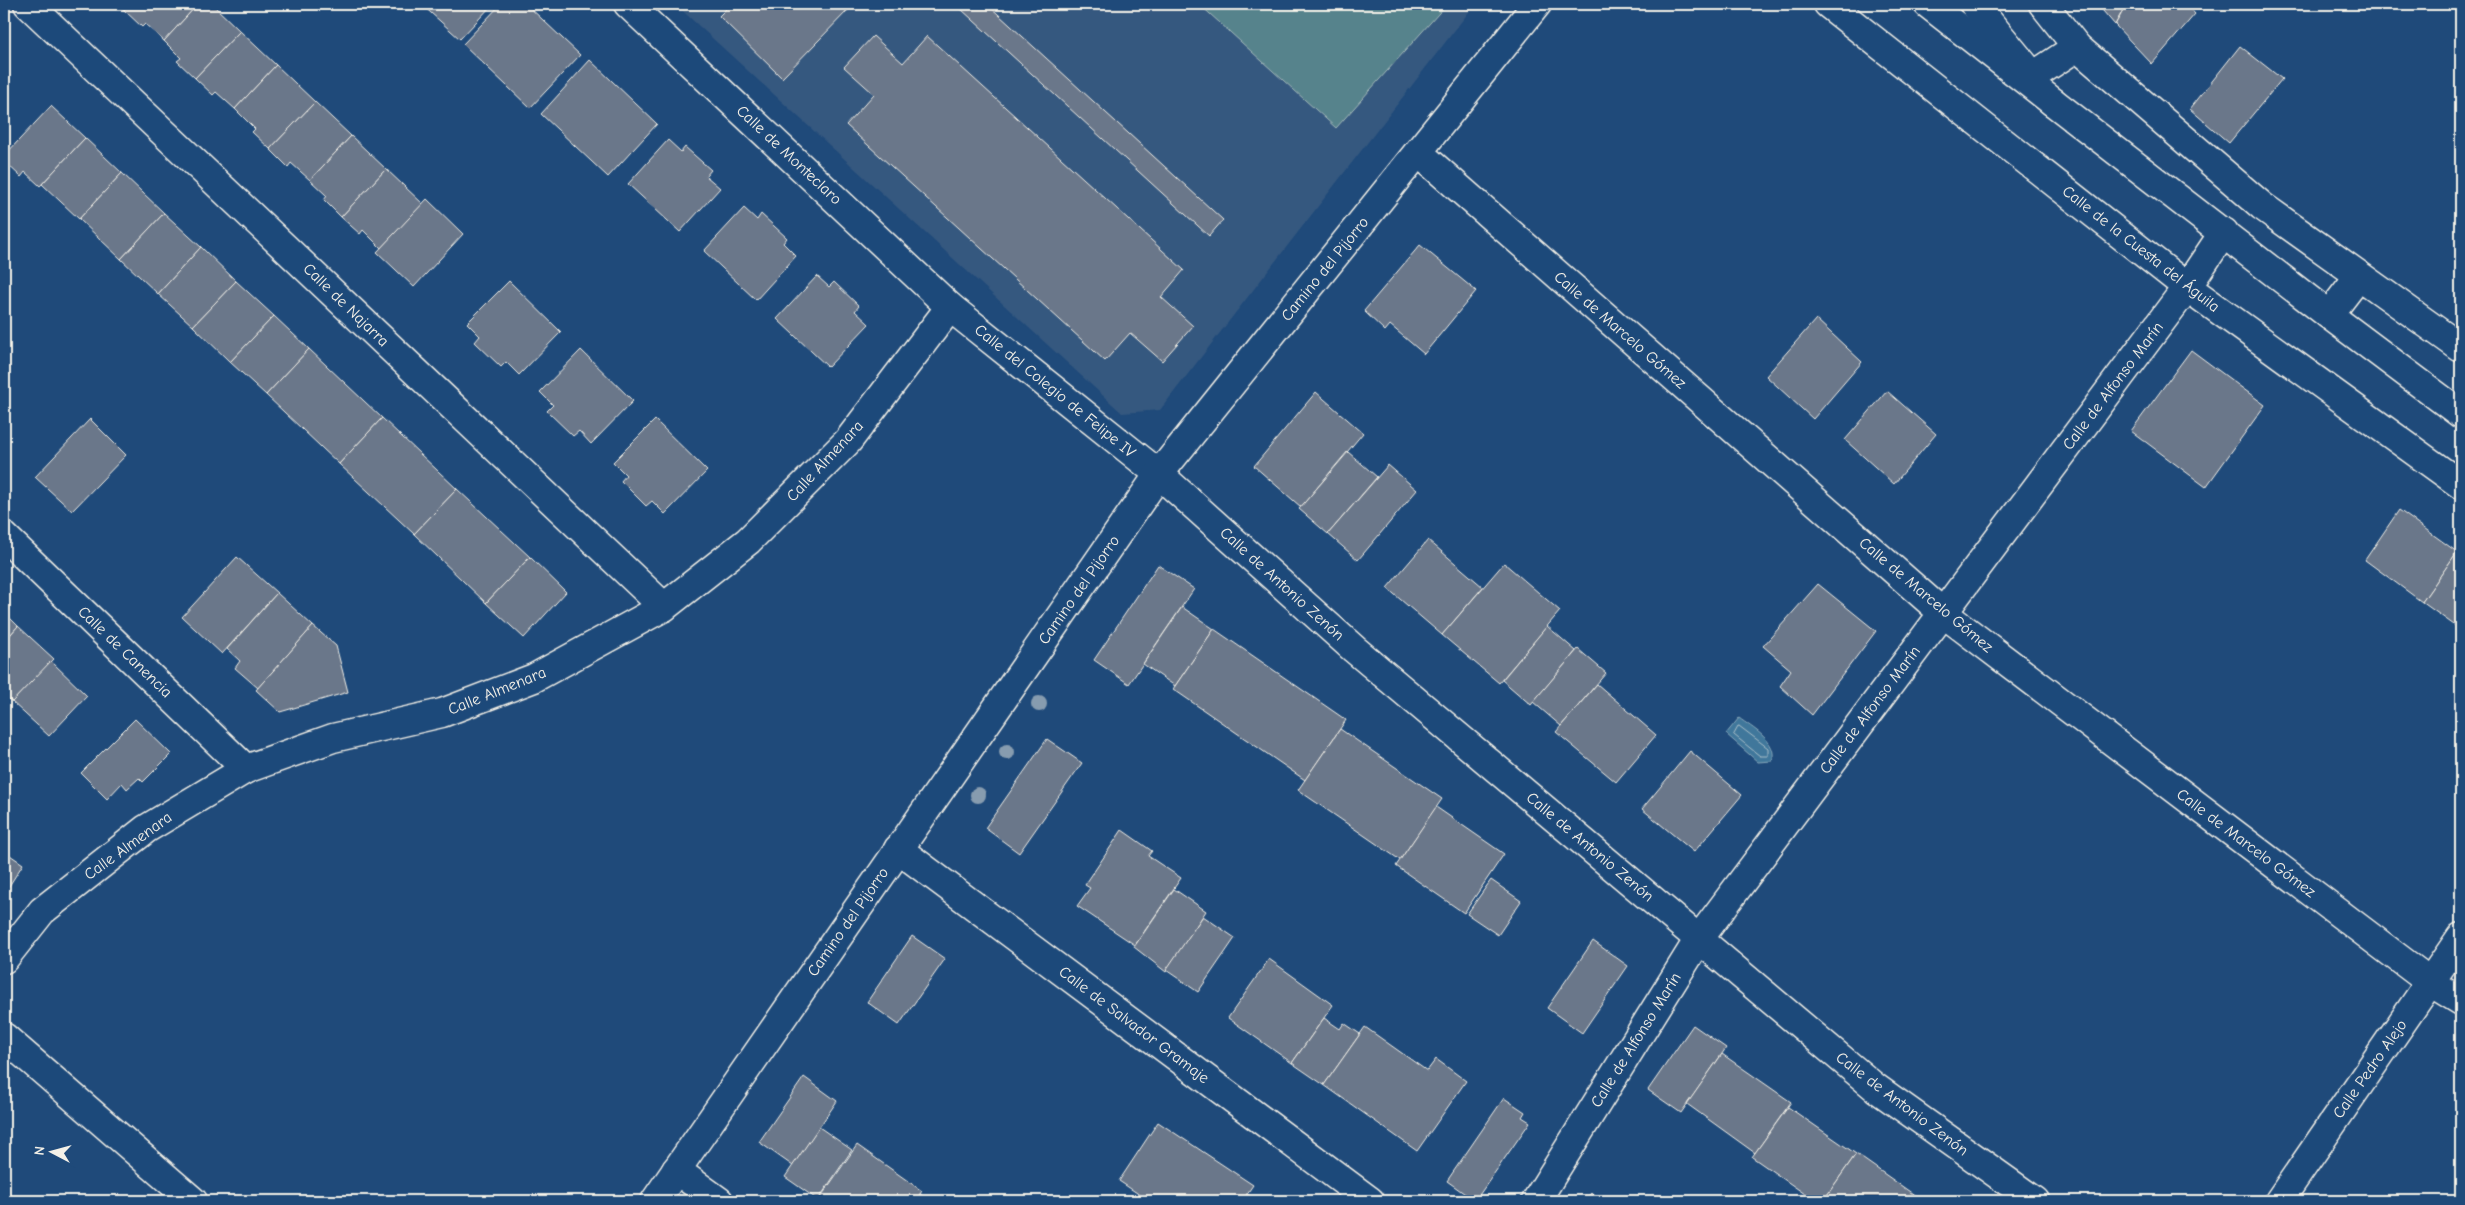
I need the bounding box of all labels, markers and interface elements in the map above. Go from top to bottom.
street label: Calle de Monteclaro [733,102,845,208]
street label: Calle de la Cuesta del Águila [2059,181,2224,316]
street label: Camino del Pijorro [1278,213,1372,325]
street label: Calle de Najarra [300,260,392,350]
street label: Calle de Marcelo Gómez [1550,268,1690,392]
street label: Calle de Alfonso Marín [2059,318,2167,454]
street label: Calle del Colegio de Felipe IV [971,321,1139,462]
street label: Calle Almenara [783,417,867,505]
street label: Calle de Antonio Zenón [1216,524,1348,644]
street label: Camino del Pijorro [1035,532,1123,648]
street label: Calle de Marcelo Gómez [1855,534,1997,656]
street label: Calle de Canencia [74,603,176,701]
street label: Calle de Alfonso Marín [1816,642,1924,778]
street label: Calle Almenara [445,663,549,719]
street label: Calle de Marcelo Gómez [2173,785,2319,901]
street label: Calle de Antonio Zenón [1523,788,1657,906]
street label: Calle Almenara [81,808,175,884]
street label: Camino del Pijorro [804,864,892,980]
street label: Calle de Salvador Gramaje [1055,963,1213,1087]
street label: Calle de Alfonso Marín [1587,969,1685,1111]
street label: Calle Pedro Alejo [2329,1016,2411,1122]
street label: Calle de Antonio Zenón [1832,1048,1972,1160]
north arrow [28,1128,78,1178]
text: N [31,1145,48,1156]

